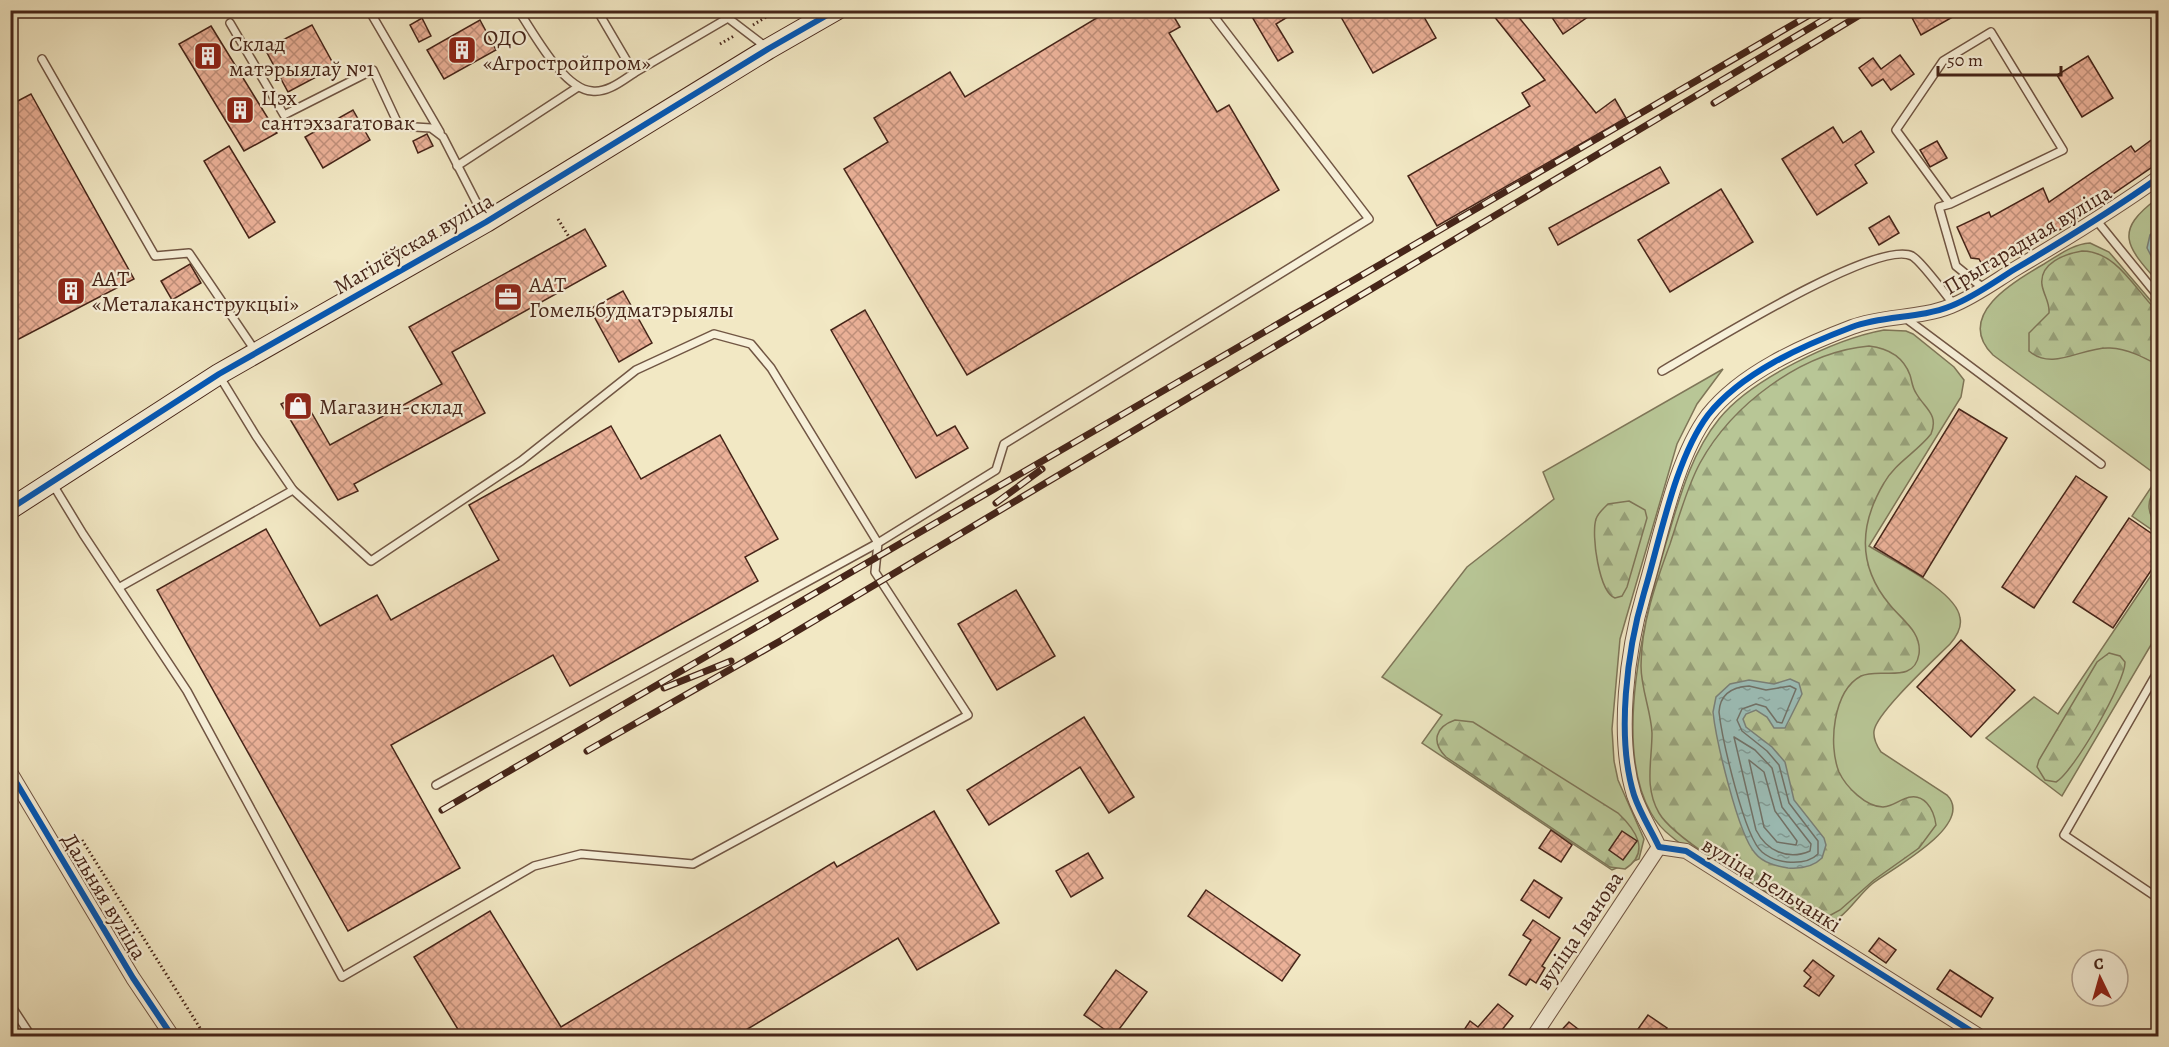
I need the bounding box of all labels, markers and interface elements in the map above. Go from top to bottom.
place label: ОДО «Агростройпром» [483,23,651,78]
place label: Склад матэрыялаў №1 [229,29,374,84]
building icon: ОДО «Агростройпром» [446,34,478,66]
scale bar [1938,39,2061,77]
building icon: Склад матэрыялаў №1 [192,40,224,72]
text: 50 m [1947,48,1983,72]
place label: Цэх сантэхзагатовак [261,83,415,138]
building icon: Цэх сантэхзагатовак [224,94,256,126]
street label: Прыгарадная вуліца [1938,177,2118,302]
street label: Магілёўская вуліца [328,185,500,302]
place label: ААТ «Металаканструкцыі» [91,264,299,319]
place label: ААТ Гомельбудматэрыялы [528,270,734,325]
building icon: ААТ «Металаканструкцыі» [55,275,87,307]
office icon: ААТ Гомельбудматэрыялы [492,281,524,313]
shop icon: Магазин-склад [282,390,314,422]
place label: Магазин-склад [319,392,463,422]
street label: Дальняя вуліца [54,827,154,966]
street label: вуліца Бельчанкі [1696,830,1847,940]
street label: вуліца Іванова [1529,865,1631,996]
north arrow [2070,948,2130,1008]
text: С [2093,953,2105,975]

